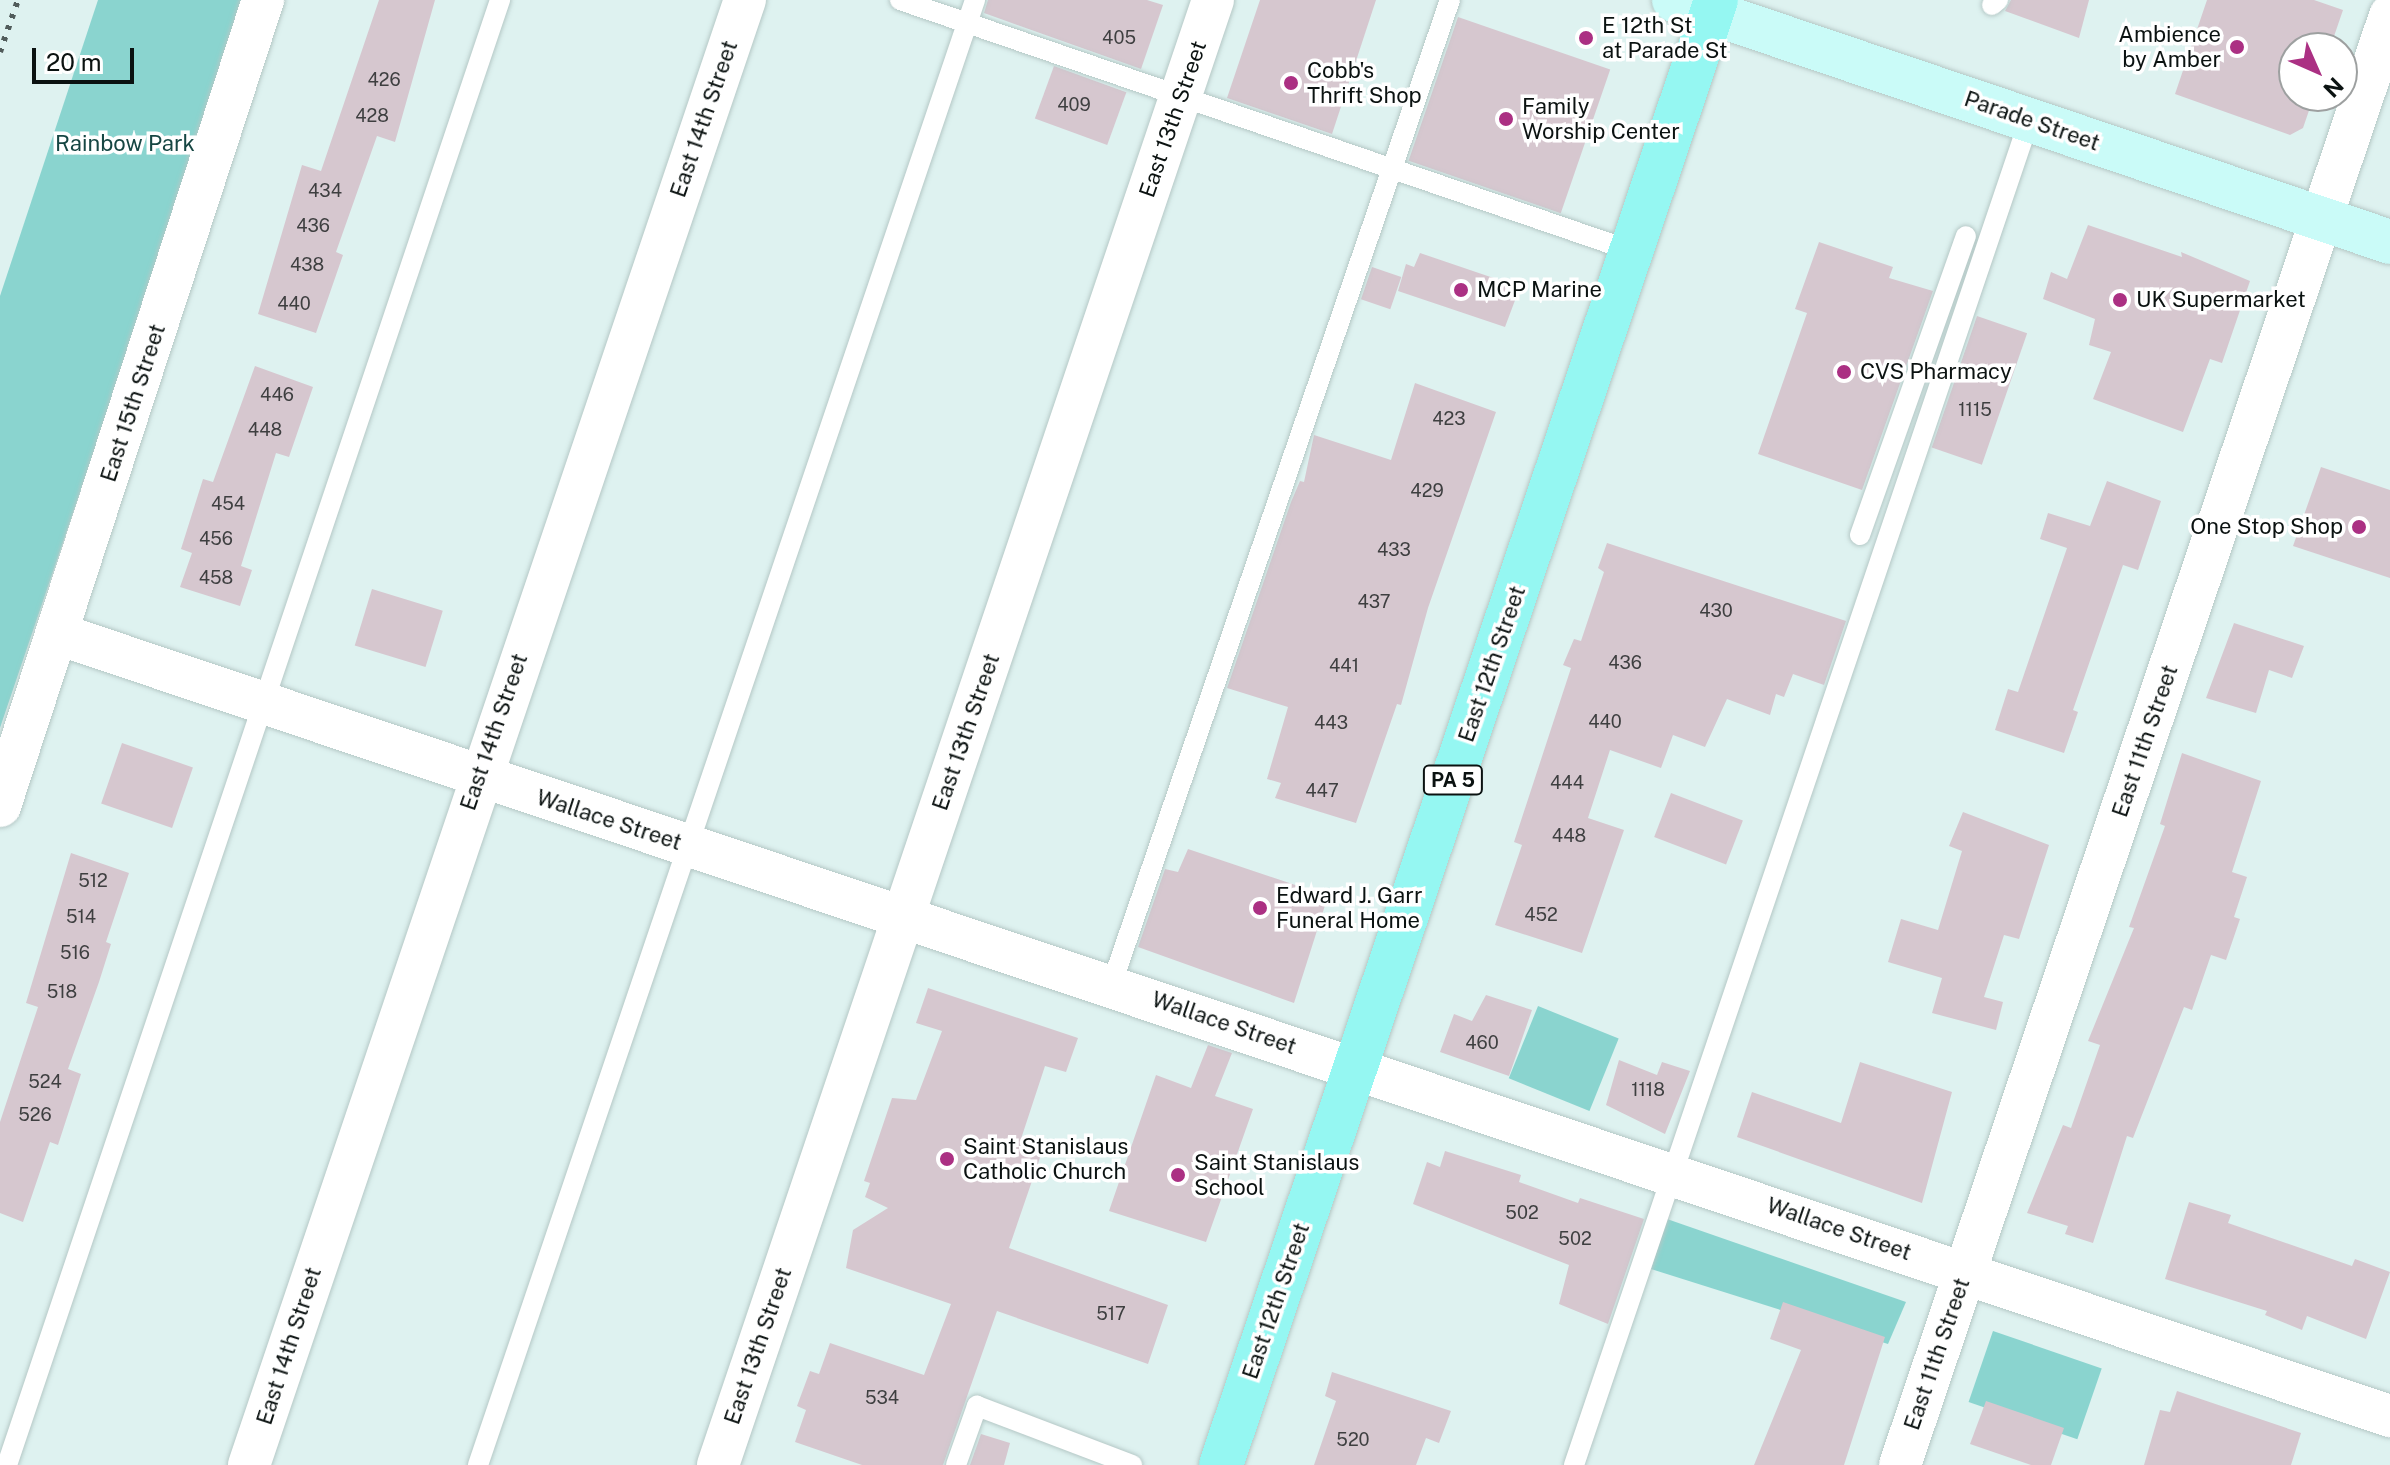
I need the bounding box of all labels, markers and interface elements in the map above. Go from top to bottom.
place label: E 12th St at Parade St [1602,12,1728,64]
place label: Ambience by Amber [2118,21,2221,72]
house number: 405 [1102,27,1136,49]
marker: E 12th St at Parade St [1577,29,1595,47]
scale bar [36,32,138,82]
north arrow [2278,32,2358,112]
street label: East 14th Street [665,37,743,201]
street label: East 13th Street [1134,37,1212,201]
marker: Ambience by Amber [2228,38,2246,56]
text: 20 m [46,48,102,76]
place label: Cobb's Thrift Shop [1307,57,1422,108]
house number: 426 [367,69,401,91]
text: N [2318,72,2349,103]
marker: Cobb's Thrift Shop [1282,74,1300,92]
street label: Parade Street [1961,85,2103,157]
place label: Family Worship Center [1522,93,1680,144]
house number: 409 [1057,94,1091,116]
house number: 428 [355,105,389,127]
marker: Family Worship Center [1497,110,1515,128]
park label: Rainbow Park [55,131,195,157]
house number: 434 [308,180,342,202]
house number: 436 [296,215,330,237]
house number: 438 [290,254,324,276]
place label: MCP Marine [1477,277,1602,303]
marker: MCP Marine [1452,281,1470,299]
place label: UK Supermarket [2136,287,2306,313]
marker: UK Supermarket [2111,291,2129,309]
house number: 440 [277,293,311,315]
street label: East 15th Street [95,321,171,485]
place label: CVS Pharmacy [1860,359,2012,385]
marker: CVS Pharmacy [1835,363,1853,381]
house number: 446 [260,384,294,406]
house number: 1115 [1958,399,1992,421]
house number: 423 [1432,408,1466,430]
house number: 448 [248,419,282,441]
house number: 429 [1410,480,1444,502]
house number: 454 [211,493,245,515]
place label: One Stop Shop [2190,514,2343,540]
marker: One Stop Shop [2350,518,2368,536]
house number: 456 [199,528,233,550]
house number: 433 [1377,539,1411,561]
house number: 458 [199,567,233,589]
street label: East 12th Street [1453,583,1531,745]
house number: 437 [1357,591,1391,613]
house number: 430 [1699,600,1733,622]
street label: East 14th Street [455,650,533,814]
street label: East 13th Street [927,650,1005,814]
house number: 436 [1608,652,1642,674]
house number: 441 [1329,655,1359,677]
street label: East 11th Street [2107,661,2183,821]
house number: 440 [1588,711,1622,733]
house number: 443 [1314,712,1348,734]
road number: PA 5 [1421,764,1485,796]
house number: 444 [1550,772,1584,794]
house number: 447 [1305,780,1339,802]
street label: Wallace Street [533,784,685,856]
house number: 448 [1552,825,1586,847]
house number: 512 [78,870,108,892]
place label: Edward J. Garr Funeral Home [1276,882,1423,934]
marker: Edward J. Garr Funeral Home [1251,899,1269,917]
house number: 452 [1524,904,1558,926]
house number: 514 [66,906,96,928]
house number: 516 [60,942,90,964]
house number: 518 [47,981,77,1003]
street label: Wallace Street [1148,986,1300,1060]
house number: 460 [1465,1032,1499,1054]
house number: 524 [28,1071,62,1093]
house number: 1118 [1631,1079,1665,1101]
house number: 526 [18,1104,52,1126]
place label: Saint Stanislaus Catholic Church [963,1133,1128,1184]
place label: Saint Stanislaus School [1194,1149,1359,1200]
marker: Saint Stanislaus Catholic Church [938,1150,956,1168]
marker: Saint Stanislaus School [1169,1166,1187,1184]
street label: Wallace Street [1763,1192,1915,1266]
house number: 502 [1505,1202,1539,1224]
street label: East 12th Street [1237,1220,1315,1382]
house number: 502 [1558,1228,1592,1250]
street label: East 14th Street [251,1264,327,1428]
street label: East 13th Street [719,1264,797,1428]
street label: East 11th Street [1899,1274,1975,1434]
house number: 517 [1096,1303,1126,1325]
house number: 534 [865,1387,899,1409]
house number: 520 [1336,1429,1370,1451]

